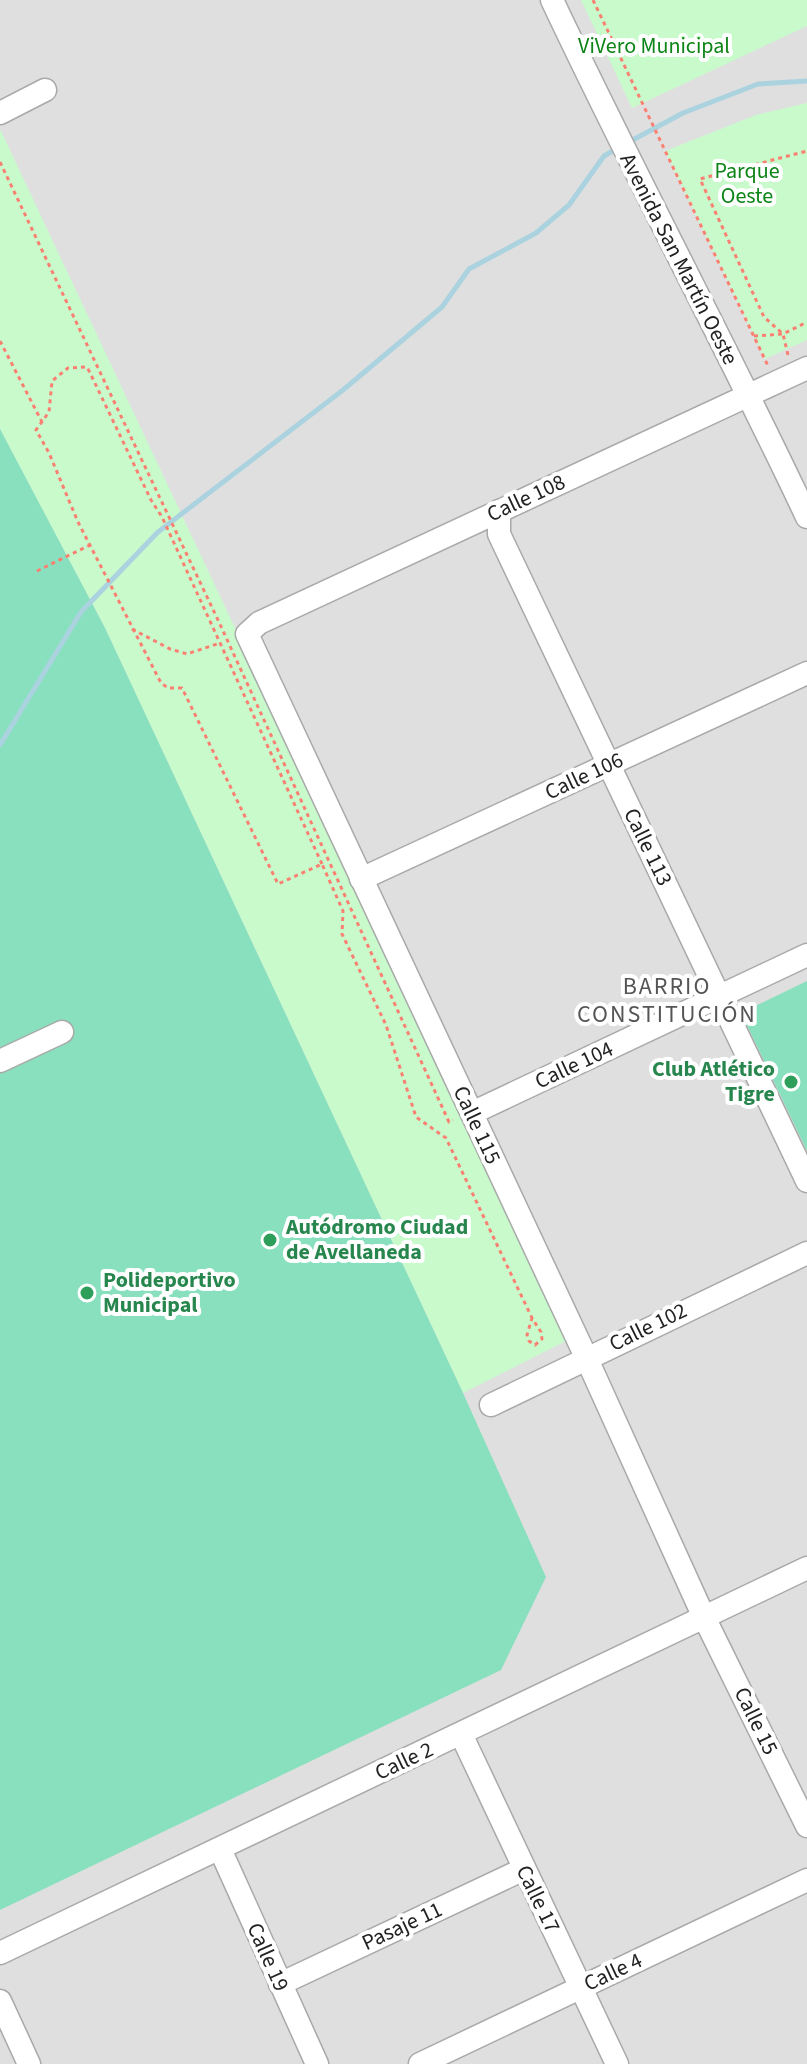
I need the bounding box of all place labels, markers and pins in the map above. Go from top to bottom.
place label: Club Atlético Tigre [652,1053,775,1110]
marker: Club Atlético Tigre [782,1073,800,1091]
place label: Autódromo Ciudad de Avellaneda [285,1211,468,1268]
marker: Autódromo Ciudad de Avellaneda [261,1231,279,1249]
place label: Polideportivo Municipal [103,1264,236,1321]
marker: Polideportivo Municipal [78,1284,96,1302]

